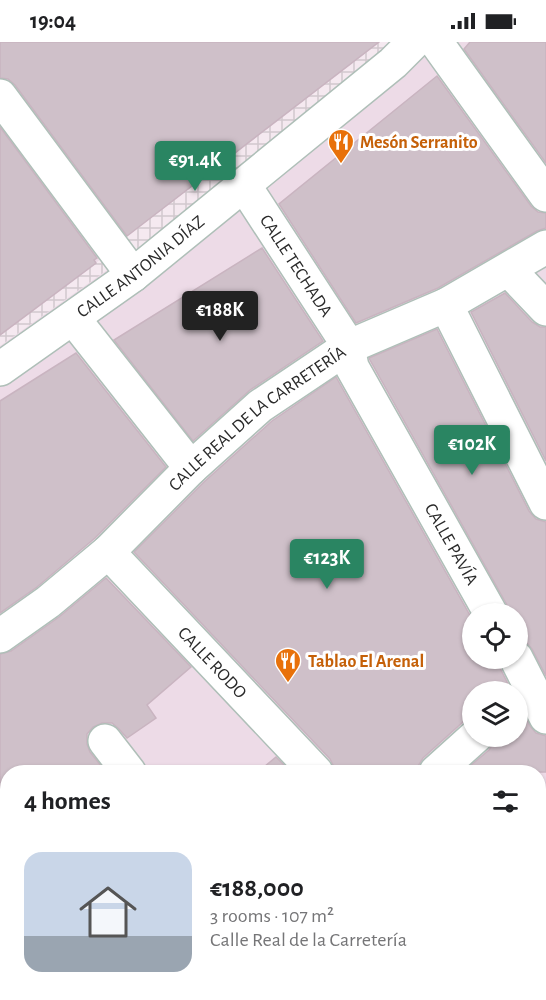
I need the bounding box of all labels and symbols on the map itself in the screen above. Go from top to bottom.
restaurant icon: Mesón Serranito [326,127,356,165]
place label: Mesón Serranito [360,134,478,152]
pin: €91.4K [146,141,244,192]
street label: CALLE TECHADA [256,212,335,321]
street label: CALLE ANTONIA DÍAZ [74,213,208,322]
pin: €188K [178,291,262,342]
street label: CALLE REAL DE LA CARRETERÍA [166,343,350,495]
pin: €102K [430,425,514,476]
street label: CALLE PAVÍA [421,501,481,589]
pin: €123K [285,539,369,590]
street label: CALLE RODO [174,624,249,702]
restaurant icon: Tablao El Arenal [273,646,303,684]
place label: Tablao El Arenal [308,653,424,671]

